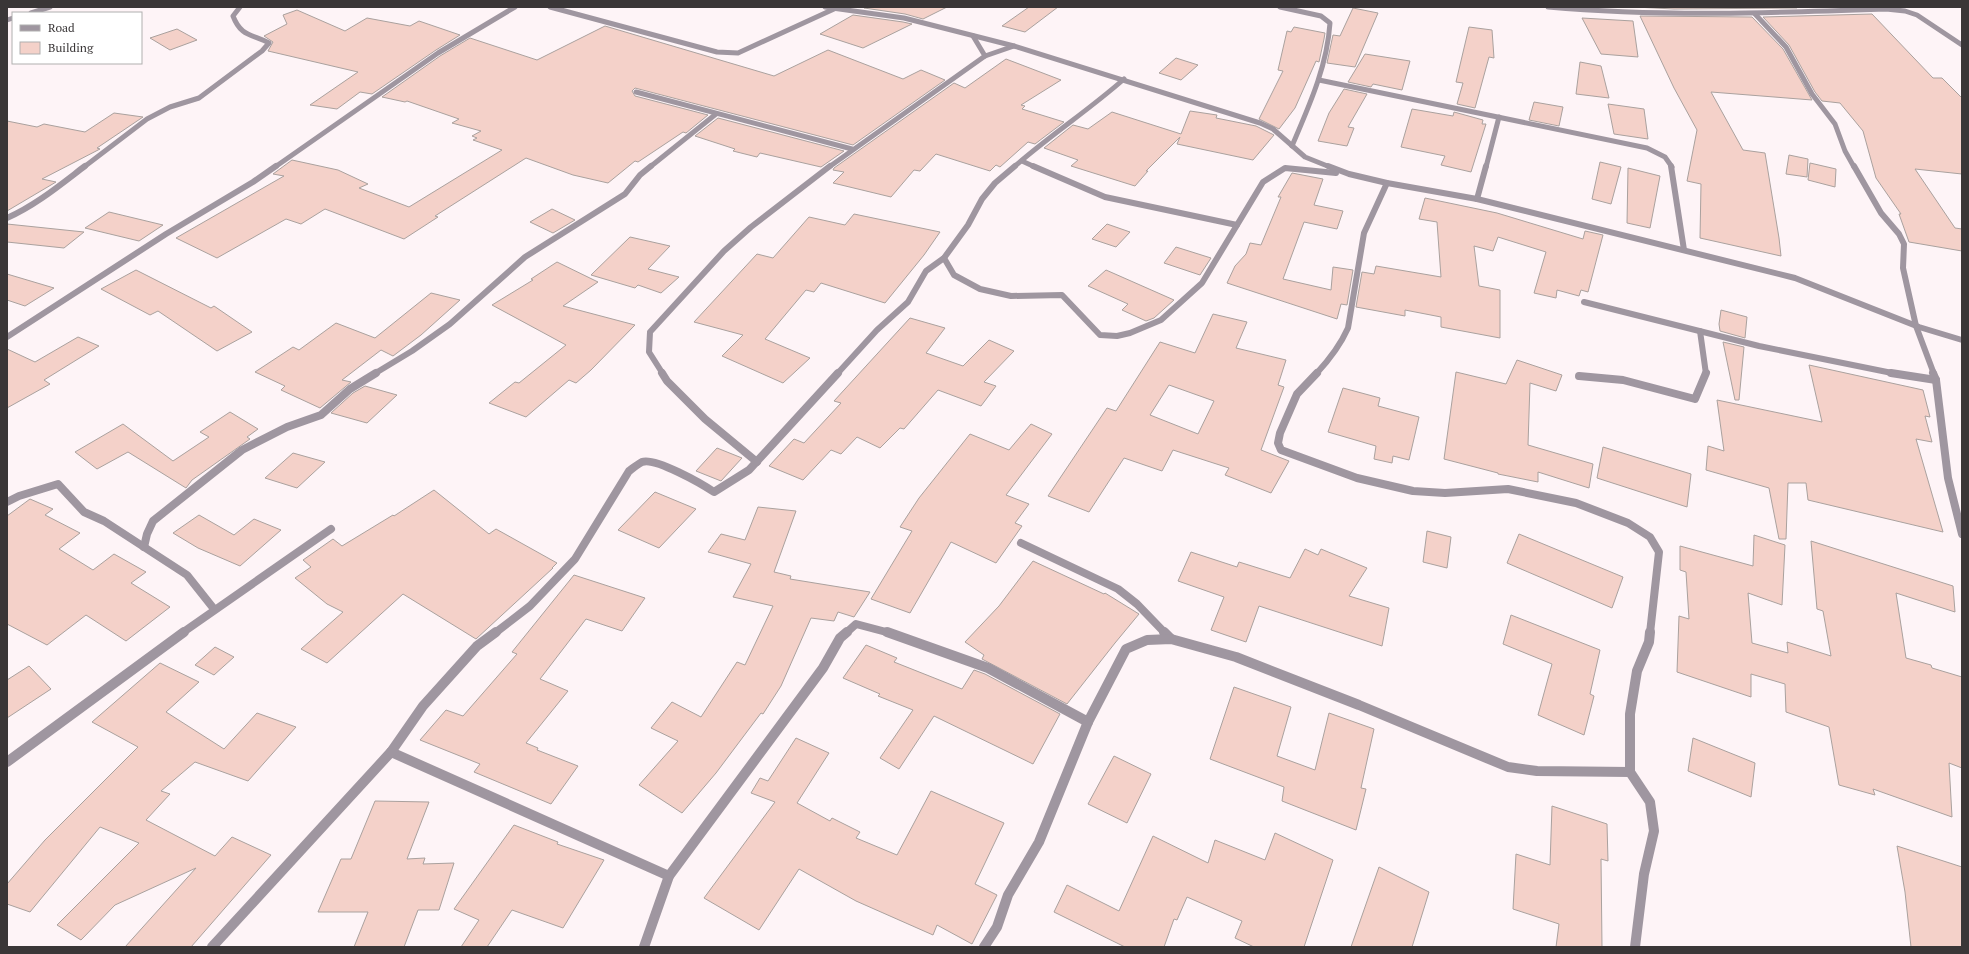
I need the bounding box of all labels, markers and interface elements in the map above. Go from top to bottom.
legend [12,12,142,64]
text: Road [48,20,75,35]
text: Building [48,40,94,55]

